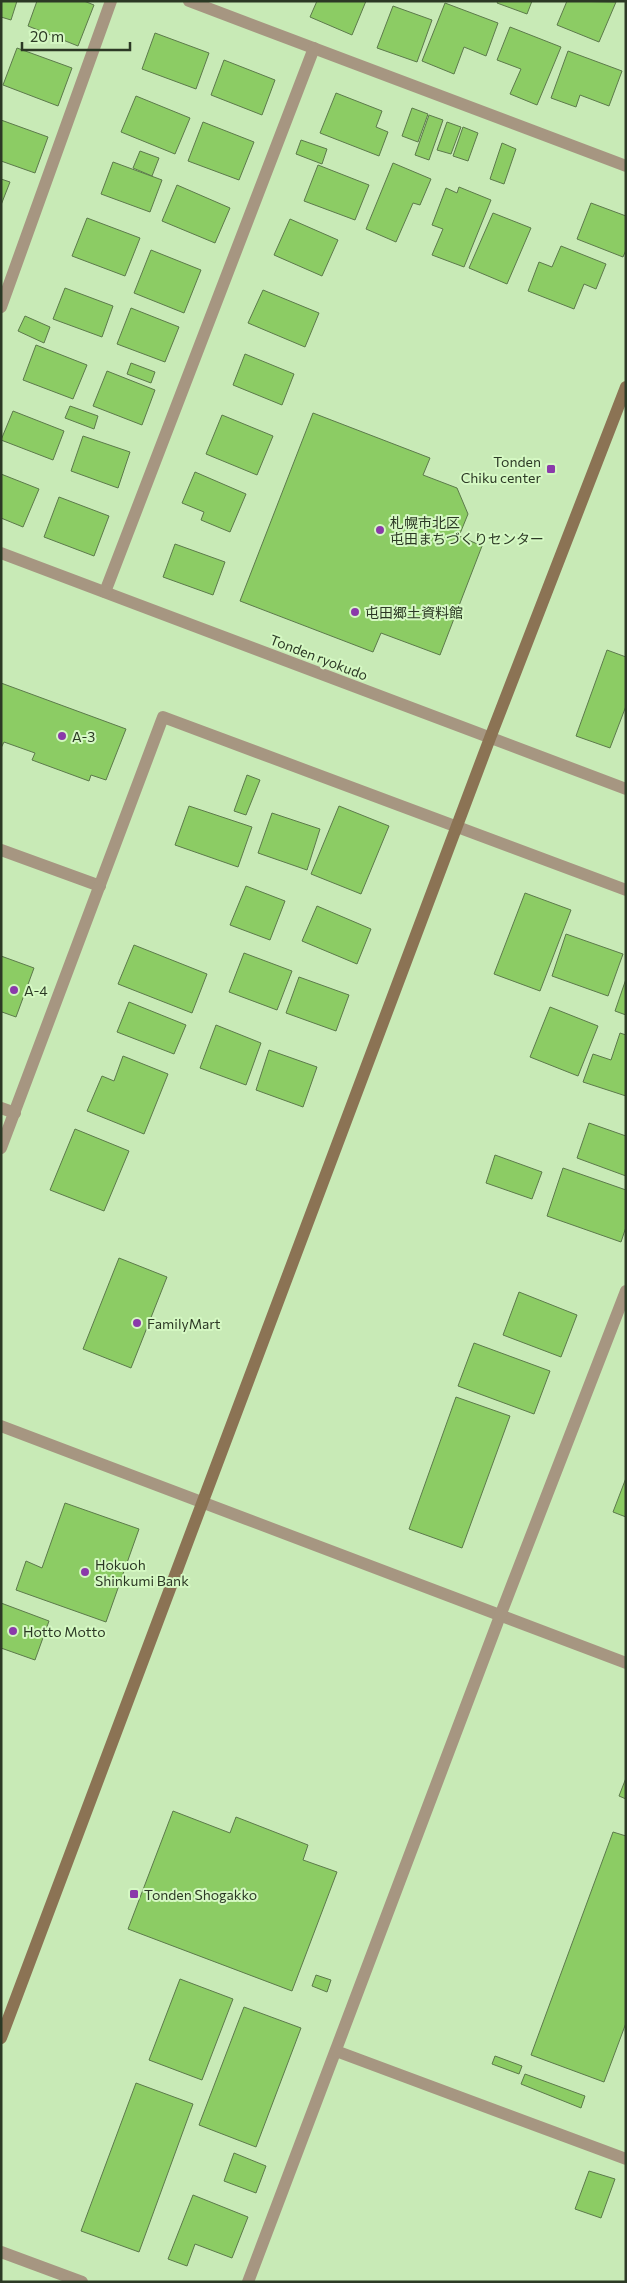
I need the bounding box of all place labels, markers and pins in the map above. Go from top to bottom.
place label: Tonden Chiku center [461,453,541,486]
marker: Tonden Chiku center [545,463,557,475]
place label: 札幌市北区 屯田まちづくりセンター [390,514,544,547]
marker: 札幌市北区 屯田まちづくりセンター [374,524,386,536]
place label: 屯田郷土資料館 [365,604,463,621]
marker: 屯田郷土資料館 [349,606,361,618]
place label: A-3 [72,728,95,745]
marker: A-3 [56,730,68,742]
place label: A-4 [24,982,48,999]
marker: A-4 [8,984,20,996]
place label: FamilyMart [147,1315,221,1332]
marker: FamilyMart [131,1317,143,1329]
place label: Hokuoh Shinkumi Bank [95,1556,189,1589]
marker: Hokuoh Shinkumi Bank [79,1566,91,1578]
place label: Hotto Motto [23,1623,106,1640]
marker: Hotto Motto [7,1625,19,1637]
place label: Tonden Shogakko [144,1886,257,1903]
marker: Tonden Shogakko [128,1888,140,1900]

